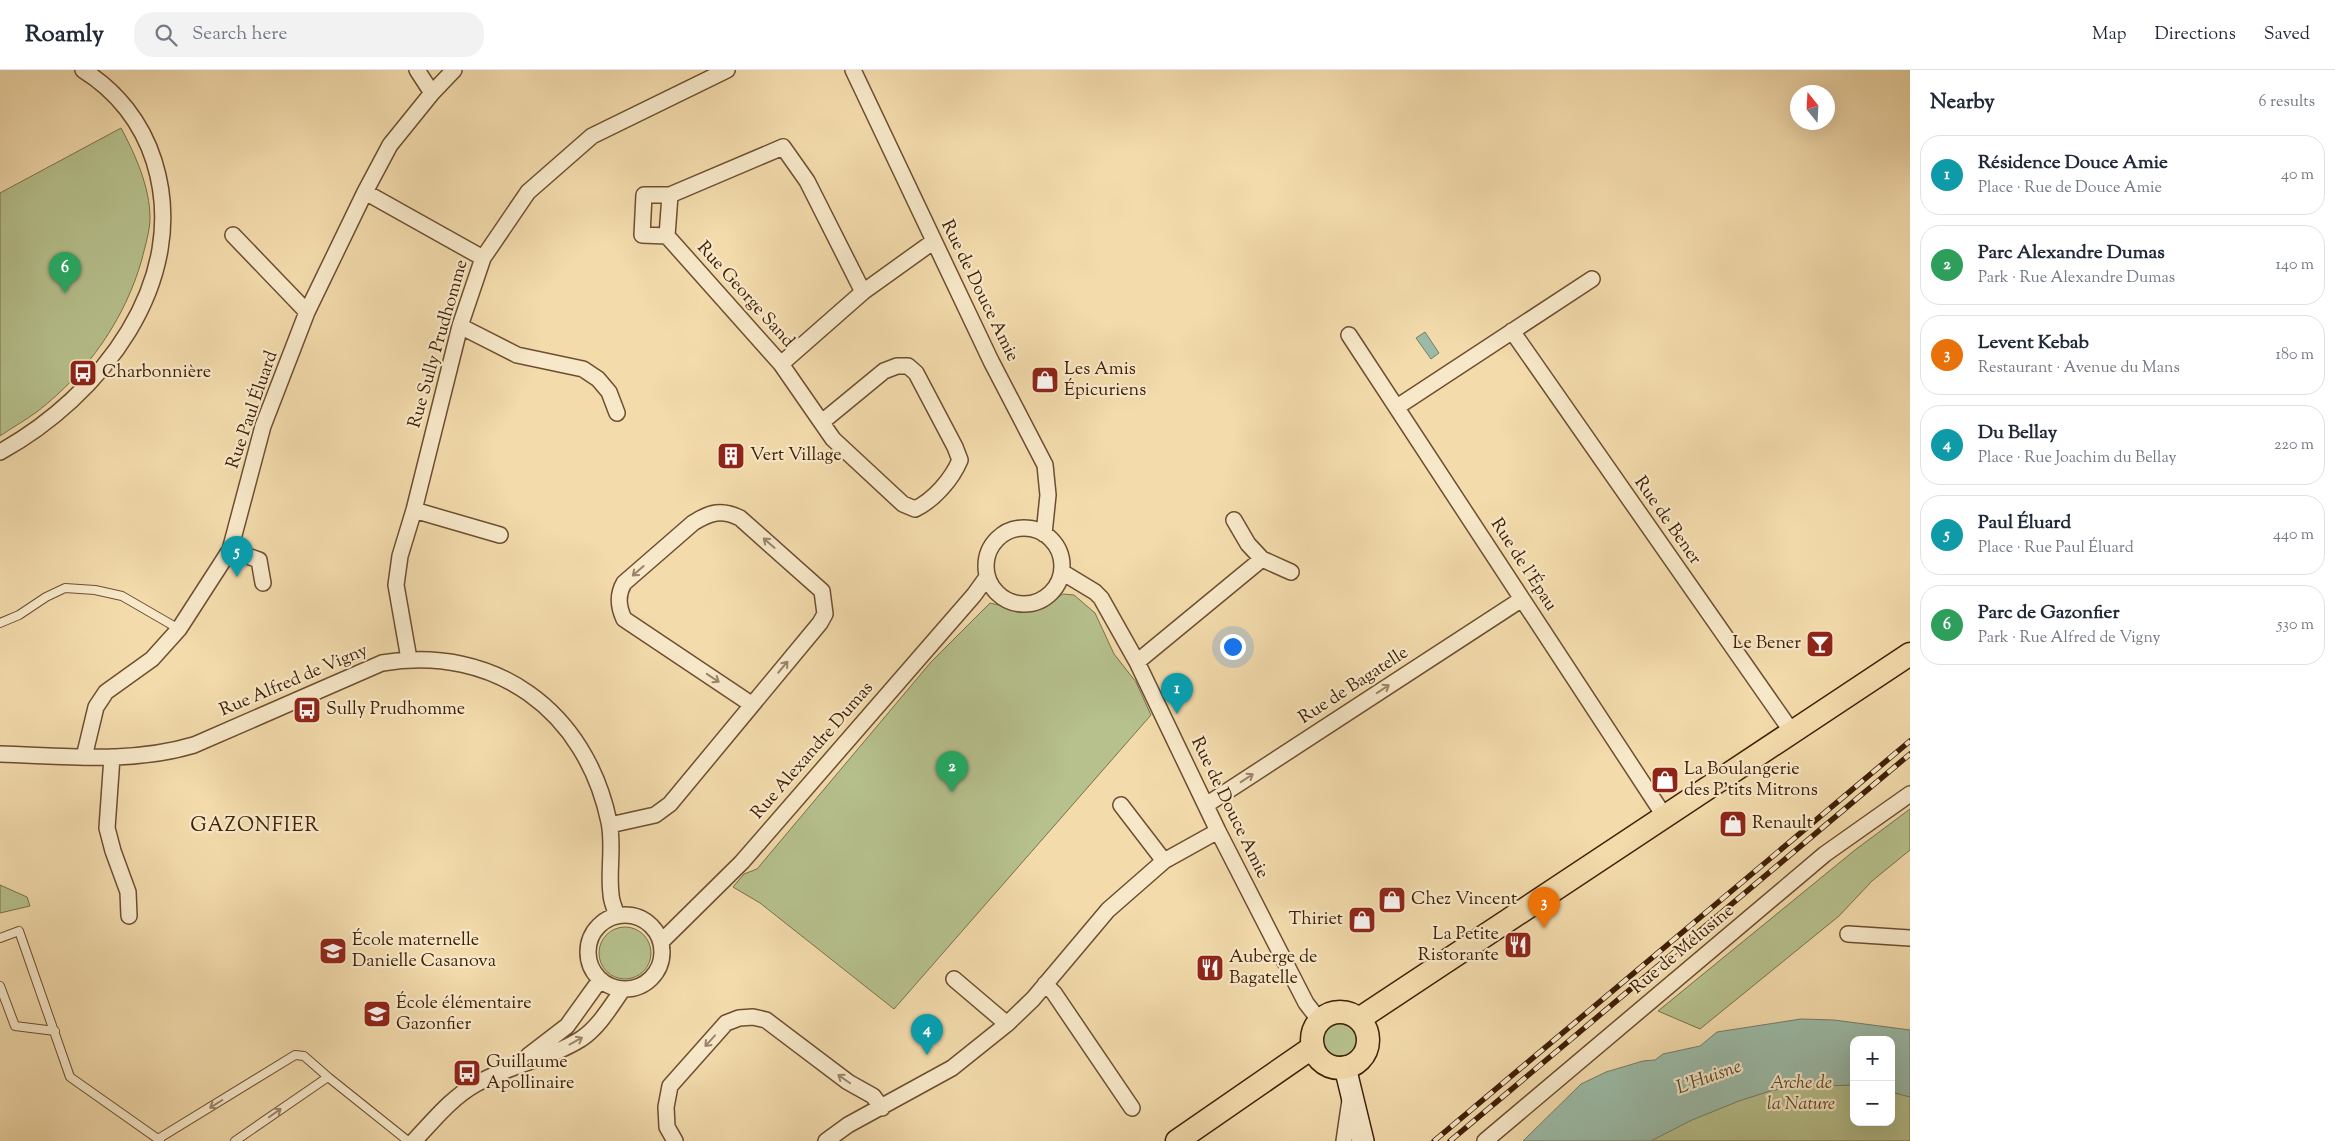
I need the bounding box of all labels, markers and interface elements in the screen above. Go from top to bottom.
search box [134,12,484,57]
text: Roamly [25,18,104,52]
icon: search [152,21,180,49]
text: Search here [192,21,287,48]
text: Map [2092,22,2127,48]
text: Directions [2155,22,2236,48]
text: Saved [2264,22,2310,48]
north arrow [1790,85,1835,130]
text: Nearby [1930,88,1995,118]
text: 6 results [2259,91,2315,114]
text: Résidence Douce Amie [1978,150,2168,177]
text: 1 [1944,164,1950,187]
text: 40 m [2281,164,2314,187]
text: Place · Rue de Douce Amie [1978,177,2162,200]
street label: Rue de Douce Amie [933,216,1025,366]
street label: Rue George Sand [690,236,800,354]
text: Parc Alexandre Dumas [1978,240,2165,267]
pin: 6 [49,252,81,293]
text: 2 [1943,254,1951,277]
text: 140 m [2276,254,2314,277]
street label: Rue Sully Prudhomme [403,257,475,431]
text: Park · Rue Alexandre Dumas [1978,267,2175,290]
text: Levent Kebab [1978,330,2089,357]
text: 3 [1944,344,1950,367]
text: 180 m [2275,344,2314,367]
street label: Rue Paul Éluard [221,348,285,472]
place label: Les Amis Épicuriens [1064,357,1146,404]
text: Restaurant · Avenue du Mans [1978,357,2180,380]
bus stop icon: Charbonnière [68,358,98,388]
place label: Charbonnière [102,360,211,386]
shop icon: Les Amis Épicuriens [1030,365,1060,395]
text: Du Bellay [1978,420,2057,447]
text: 4 [1943,434,1951,457]
text: 220 m [2274,434,2314,457]
building icon: Vert Village [716,441,746,471]
place label: Vert Village [750,443,842,469]
text: Place · Rue Joachim du Bellay [1978,447,2177,470]
street label: Rue de Bener [1627,472,1707,571]
text: Paul Éluard [1978,510,2071,537]
street label: Rue de l'Épau [1483,513,1563,617]
text: 5 [1944,524,1950,547]
text: 440 m [2273,524,2314,547]
pin: 5 [221,536,253,577]
text: Place · Rue Paul Éluard [1978,537,2134,560]
one-way arrow [762,538,775,549]
one-way arrow [631,565,644,577]
text: Parc de Gazonfier [1978,600,2120,627]
text: 6 [1943,614,1951,637]
text: 530 m [2277,614,2314,637]
text: Park · Rue Alfred de Vigny [1978,627,2160,650]
bar icon: Le Bener [1805,629,1835,659]
place label: Le Bener [1733,631,1801,657]
your location [1220,634,1246,660]
street label: Rue Alfred de Vigny [216,638,372,724]
street label: Rue de Bagatelle [1294,641,1414,731]
one-way arrow [777,660,788,673]
one-way arrow [705,673,719,683]
pin: 1 [1161,673,1193,714]
street label: Rue Alexandre Dumas [746,676,880,826]
one-way arrow [1376,684,1390,694]
bus stop icon: Sully Prudhomme [292,695,322,725]
place label: Sully Prudhomme [326,697,465,723]
street label: Rue de Douce Amie [1183,733,1275,883]
pin: 2 [936,751,968,792]
place label: La Boulangerie des P'tits Mitrons [1684,757,1818,804]
shop icon: La Boulangerie des P'tits Mitrons [1650,765,1680,795]
one-way arrow [1240,773,1254,784]
shop icon: Renault [1718,809,1748,839]
place label: Renault [1752,811,1813,837]
district label: GAZONFIER [190,812,320,841]
shop icon: Chez Vincent [1377,885,1407,915]
place label: Chez Vincent [1411,887,1517,913]
pin: 3 [1528,887,1560,928]
street label: Rue de Mélusine [1626,899,1740,1001]
shop icon: Thiriet [1347,905,1377,935]
place label: Thiriet [1289,907,1343,933]
place label: La Petite Ristorante [1418,922,1499,969]
place label: École maternelle Danielle Casanova [352,928,496,975]
restaurant icon: La Petite Ristorante [1503,930,1533,960]
school or university icon: École maternelle Danielle Casanova [318,936,348,966]
place label: Auberge de Bagatelle [1229,945,1317,992]
restaurant icon: Auberge de Bagatelle [1195,953,1225,983]
place label: École élémentaire Gazonfier [396,991,532,1038]
school or university icon: École élémentaire Gazonfier [362,999,392,1029]
pin: 4 [911,1014,943,1055]
one-way arrow [705,1034,716,1047]
one-way arrow [568,1036,583,1045]
map controls [1850,1036,1895,1126]
button: + [1850,1036,1895,1081]
place label: Guillaume Apollinaire [486,1050,574,1097]
water label: L'Huisne [1673,1054,1746,1102]
bus stop icon: Guillaume Apollinaire [452,1058,482,1088]
park label: Arche de la Nature [1767,1071,1835,1118]
one-way arrow [837,1074,851,1084]
button: − [1850,1081,1895,1126]
one-way arrow [210,1099,224,1109]
one-way arrow [268,1108,282,1118]

